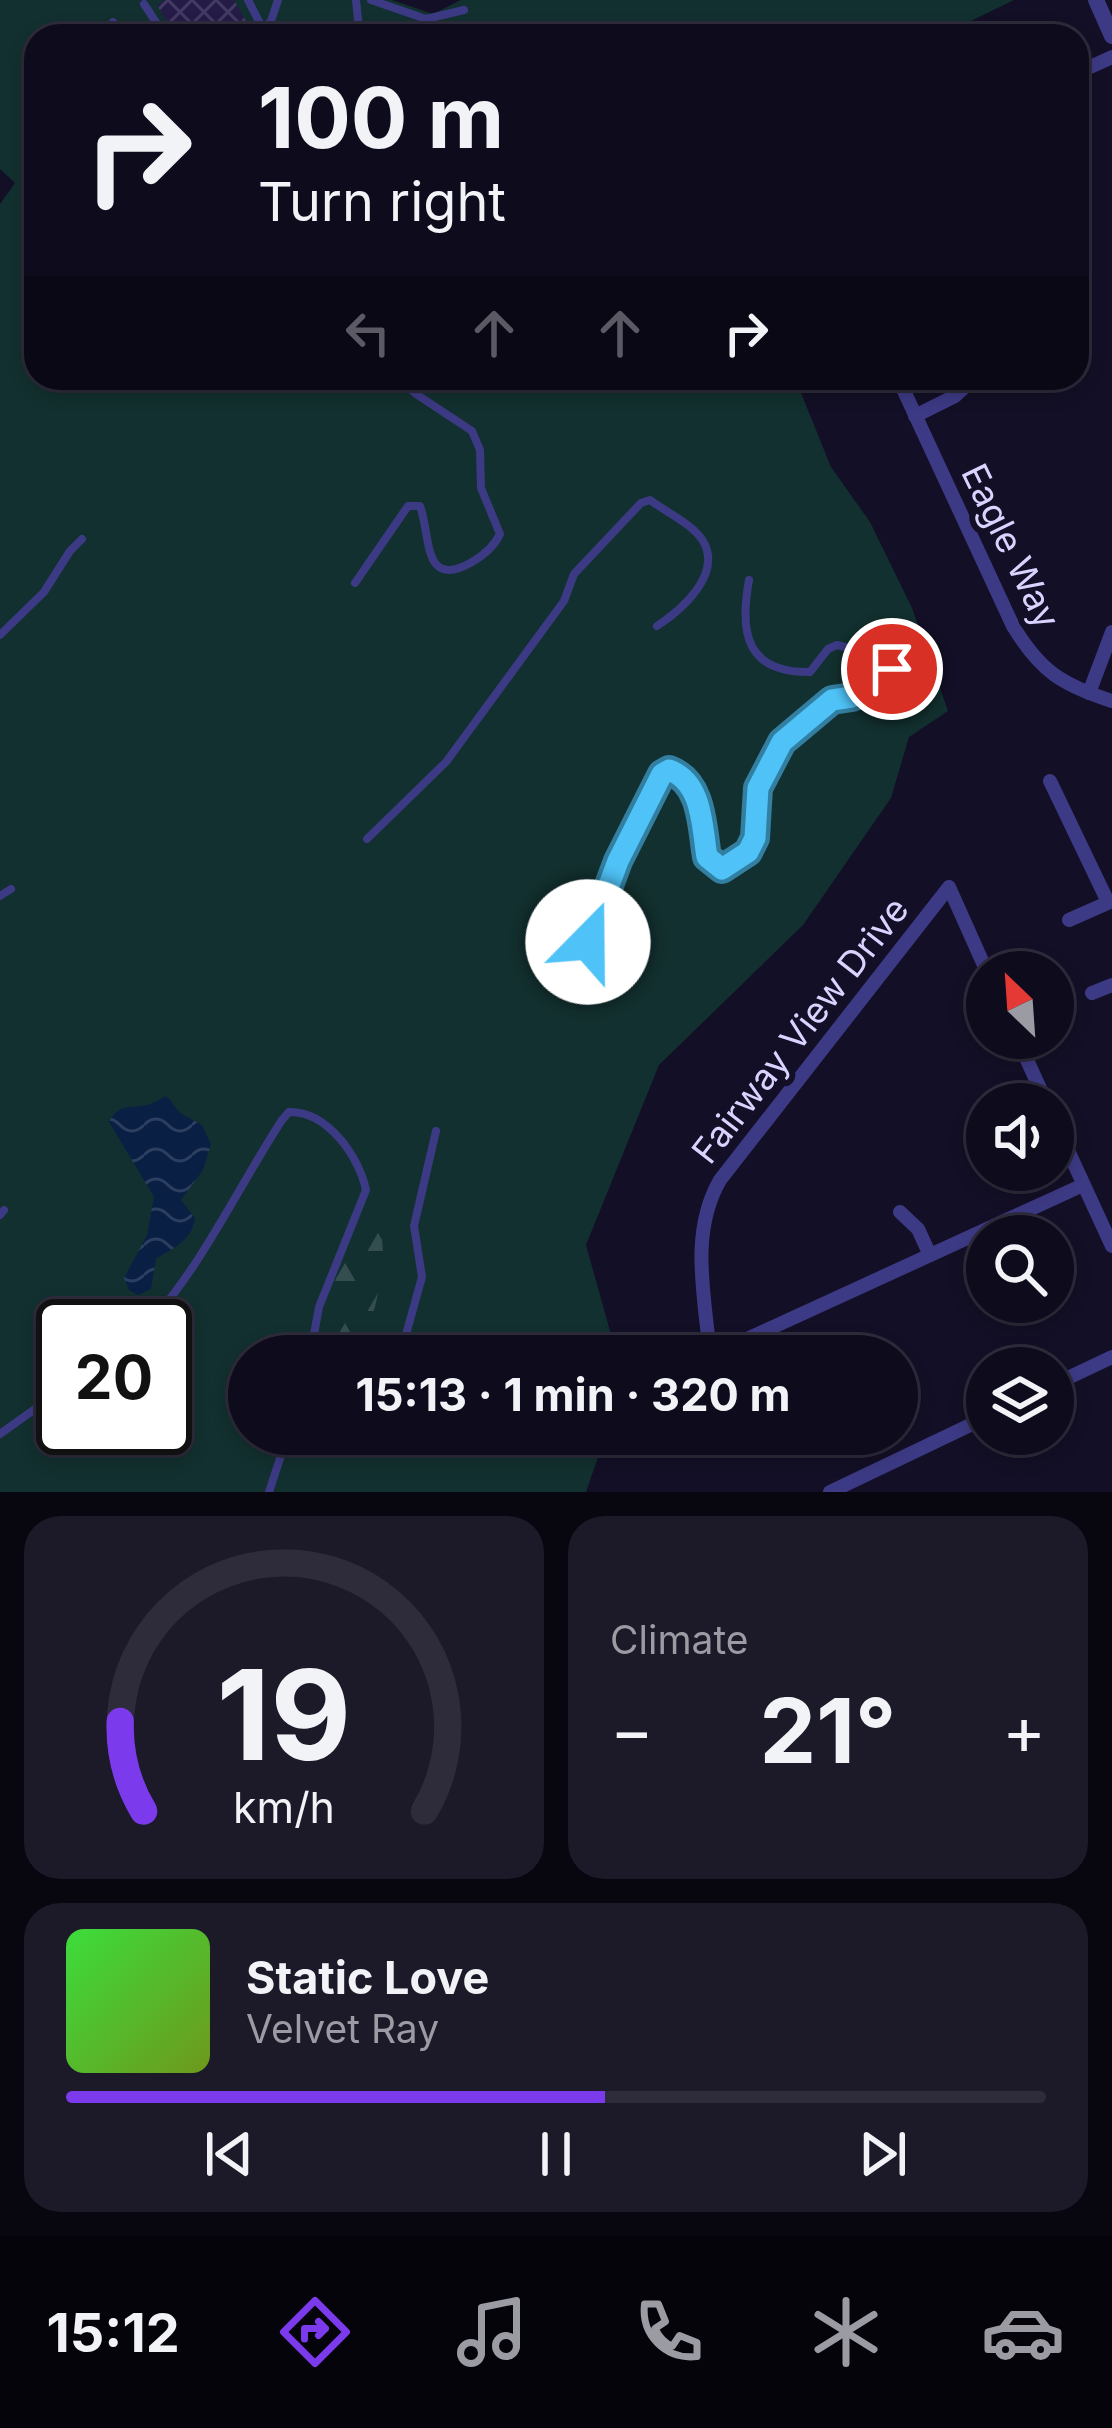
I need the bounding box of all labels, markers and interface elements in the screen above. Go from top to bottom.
text: 100 m [258,67,504,168]
icon: right [60,72,216,228]
text: Turn right [258,169,506,234]
icon: left [335,300,401,366]
icon: ahead [461,300,527,366]
icon: ahead [587,300,653,366]
icon: right [713,300,779,366]
street label: Eagle Way [952,457,1070,635]
pin [841,618,943,720]
icon: arrive [859,636,925,702]
position arrow [525,879,651,1005]
street label: Fairway View Drive [682,888,918,1172]
north arrow [966,951,1074,1059]
map controls [966,951,1074,1455]
button: sound [966,1083,1074,1191]
button: search [966,1215,1074,1323]
speed limit sign: 20 [36,1299,192,1455]
button: layers [966,1347,1074,1455]
text: 15:13 · 1 min · 320 m [355,1367,791,1422]
text: Climate [610,1616,749,1663]
text: 19 [217,1639,351,1790]
text: 21° [760,1676,896,1785]
text: − [610,1690,654,1770]
text: + [1002,1690,1046,1770]
text: km/h [233,1780,335,1832]
text: Static Love [246,1950,489,2005]
text: Velvet Ray [246,2005,439,2052]
icon: previous [196,2121,262,2187]
icon: pause [523,2121,589,2187]
icon: next [850,2121,916,2187]
icon: directions [273,2290,357,2374]
icon: music [450,2290,534,2374]
icon: phone [627,2290,711,2374]
icon: climate [804,2290,888,2374]
icon: car [981,2290,1065,2374]
text: 15:12 [47,2300,180,2365]

